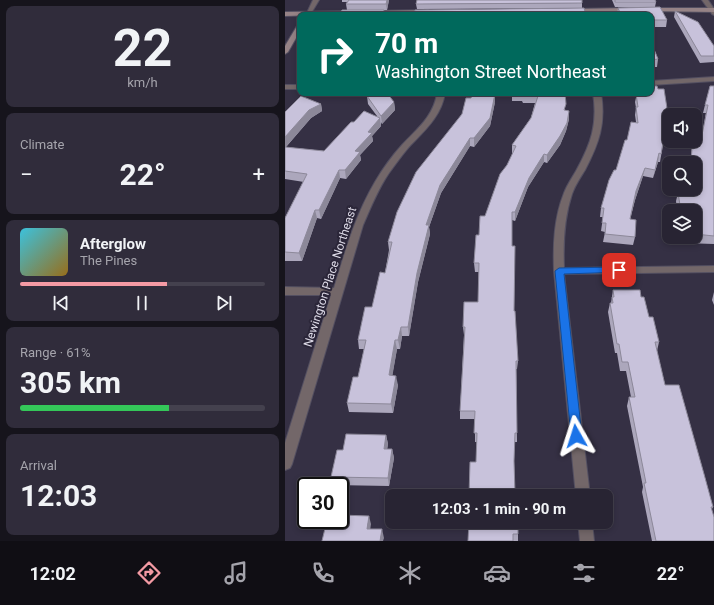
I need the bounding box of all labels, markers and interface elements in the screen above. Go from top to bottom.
text: 22 [113,18,172,79]
text: 70 m [375,27,438,60]
icon: right [309,28,361,80]
text: Washington Street Northeast [375,61,606,82]
text: km/h [127,75,158,90]
map controls [662,108,702,244]
button: sound [662,108,702,148]
text: Climate [20,137,64,152]
button: search [662,156,702,196]
text: 22° [119,157,166,192]
text: − [20,162,33,187]
text: + [253,162,265,187]
button: layers [662,204,702,244]
street label: Newington Place Northeast [301,205,359,349]
text: Afterglow [80,235,146,253]
text: The Pines [80,253,137,268]
pin [602,253,636,287]
icon: arrive [608,259,630,281]
icon: previous [50,292,72,314]
icon: pause [131,292,153,314]
icon: next [213,292,235,314]
text: Range · 61% [20,345,90,360]
text: 305 km [20,365,121,400]
position arrow [555,415,597,457]
text: Arrival [20,458,57,473]
speed limit sign: 30 [297,477,349,529]
text: 12:03 [20,478,97,513]
text: 12:03 · 1 min · 90 m [432,500,566,518]
icon: directions [135,559,163,587]
icon: music [222,559,250,587]
icon: phone [309,559,337,587]
icon: climate [396,559,424,587]
icon: car [483,559,511,587]
icon: filters [570,559,598,587]
text: 12:02 [29,563,76,584]
text: 22° [657,563,684,584]

